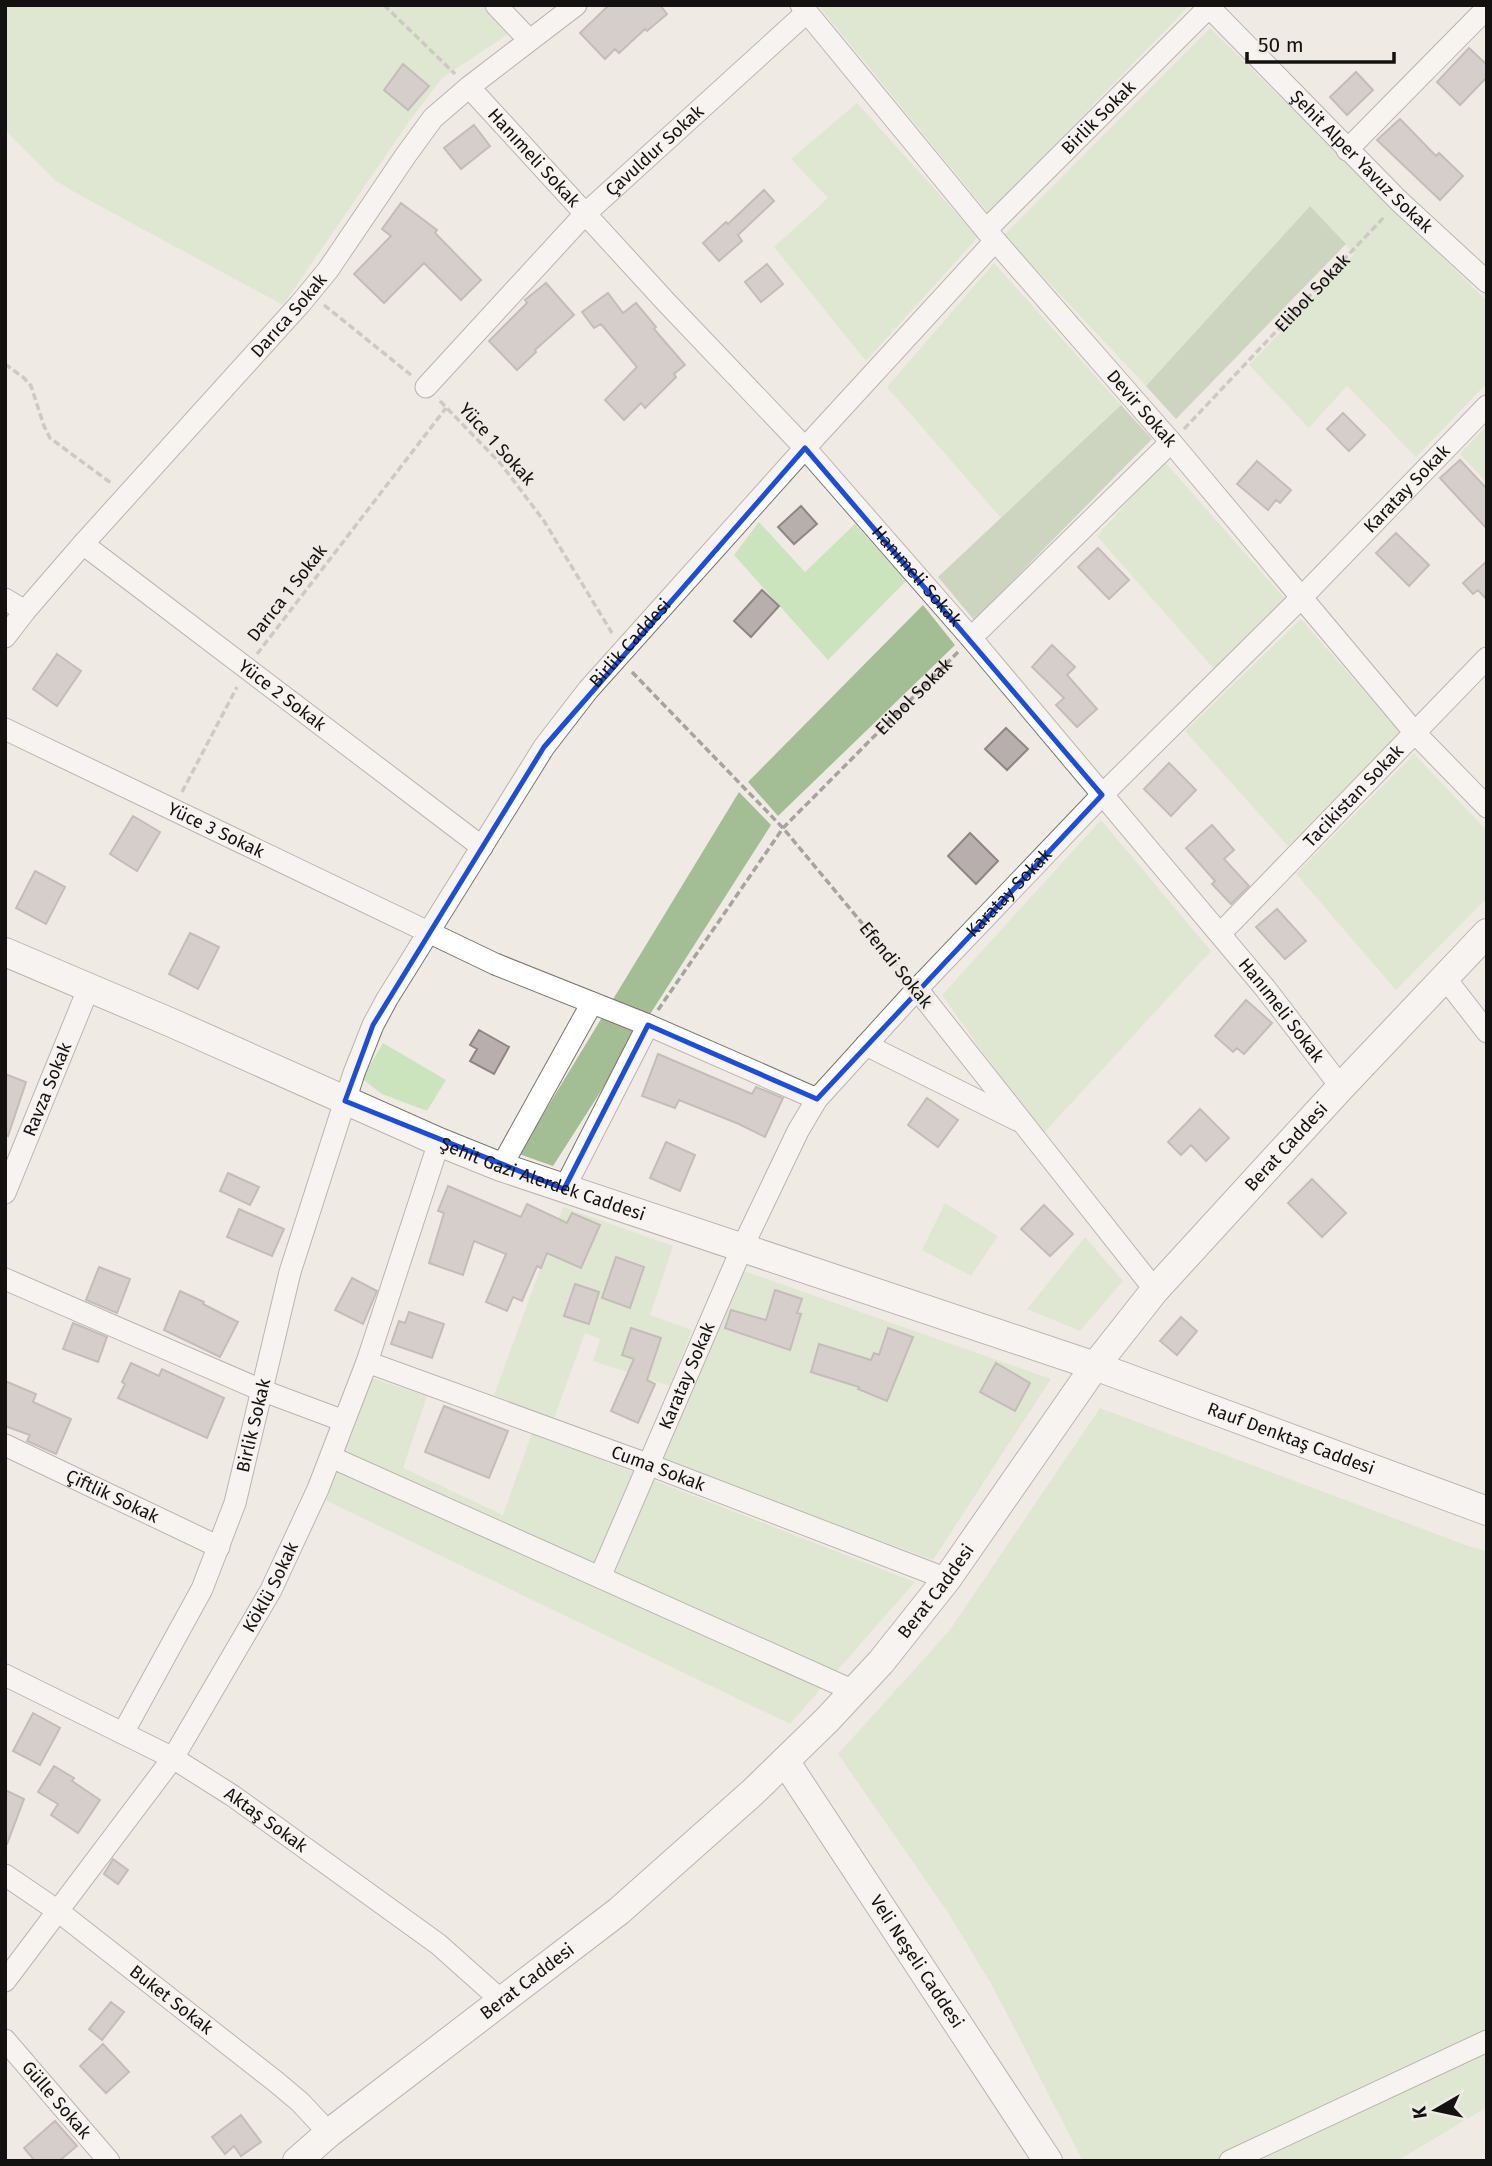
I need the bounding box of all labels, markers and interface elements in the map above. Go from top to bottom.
scale bar [1247,21,1394,65]
text: 50 m [1258,32,1304,58]
street label: Birlik Sokak [1057,75,1141,159]
street label: Şehit Alper Yavuz Sokak [1286,85,1438,238]
street label: Çavuldur Sokak [601,100,709,201]
street label: Hanımeli Sokak [483,104,585,212]
street label: Elibol Sokak [1270,249,1355,337]
street label: Darıca Sokak [246,268,332,362]
street label: Devir Sokak [1102,365,1182,452]
street label: Yüce 1 Sokak [454,398,540,490]
street label: Karatay Sokak [1359,440,1455,538]
street label: Hanımeli Sokak [867,521,967,631]
street label: Darıca 1 Sokak [242,539,332,646]
street label: Birlik Caddesi [585,594,676,692]
street label: Elibol Sokak [871,653,957,740]
street label: Yüce 2 Sokak [234,655,331,736]
street label: Tacikistan Sokak [1299,739,1409,852]
street label: Yüce 3 Sokak [164,798,269,863]
street label: Karatay Sokak [961,843,1057,942]
street label: Efendi Sokak [855,918,938,1013]
street label: Hanımeli Sokak [1234,954,1329,1067]
street label: Ravza Sokak [18,1038,77,1140]
street label: Berat Caddesi [1240,1098,1332,1196]
street label: Şehit Gazi Alerdek Caddesi [437,1133,648,1226]
street label: Karatay Sokak [654,1318,720,1433]
street label: Birlik Sokak [232,1376,275,1475]
street label: Rauf Denktaş Caddesi [1204,1398,1378,1479]
street label: Cuma Sokak [608,1441,709,1496]
street label: Çiftlik Sokak [62,1465,163,1528]
street label: Köklü Sokak [238,1538,303,1636]
street label: Berat Caddesi [893,1540,979,1643]
street label: Aktaş Sokak [220,1782,312,1858]
street label: Veli Neşeli Caddesi [865,1891,968,2032]
street label: Berat Caddesi [476,1938,579,2024]
street label: Buket Sokak [125,1960,218,2040]
street label: Gülle Sokak [17,2057,96,2144]
north arrow [1401,2075,1471,2145]
text: K [1407,2104,1432,2120]

